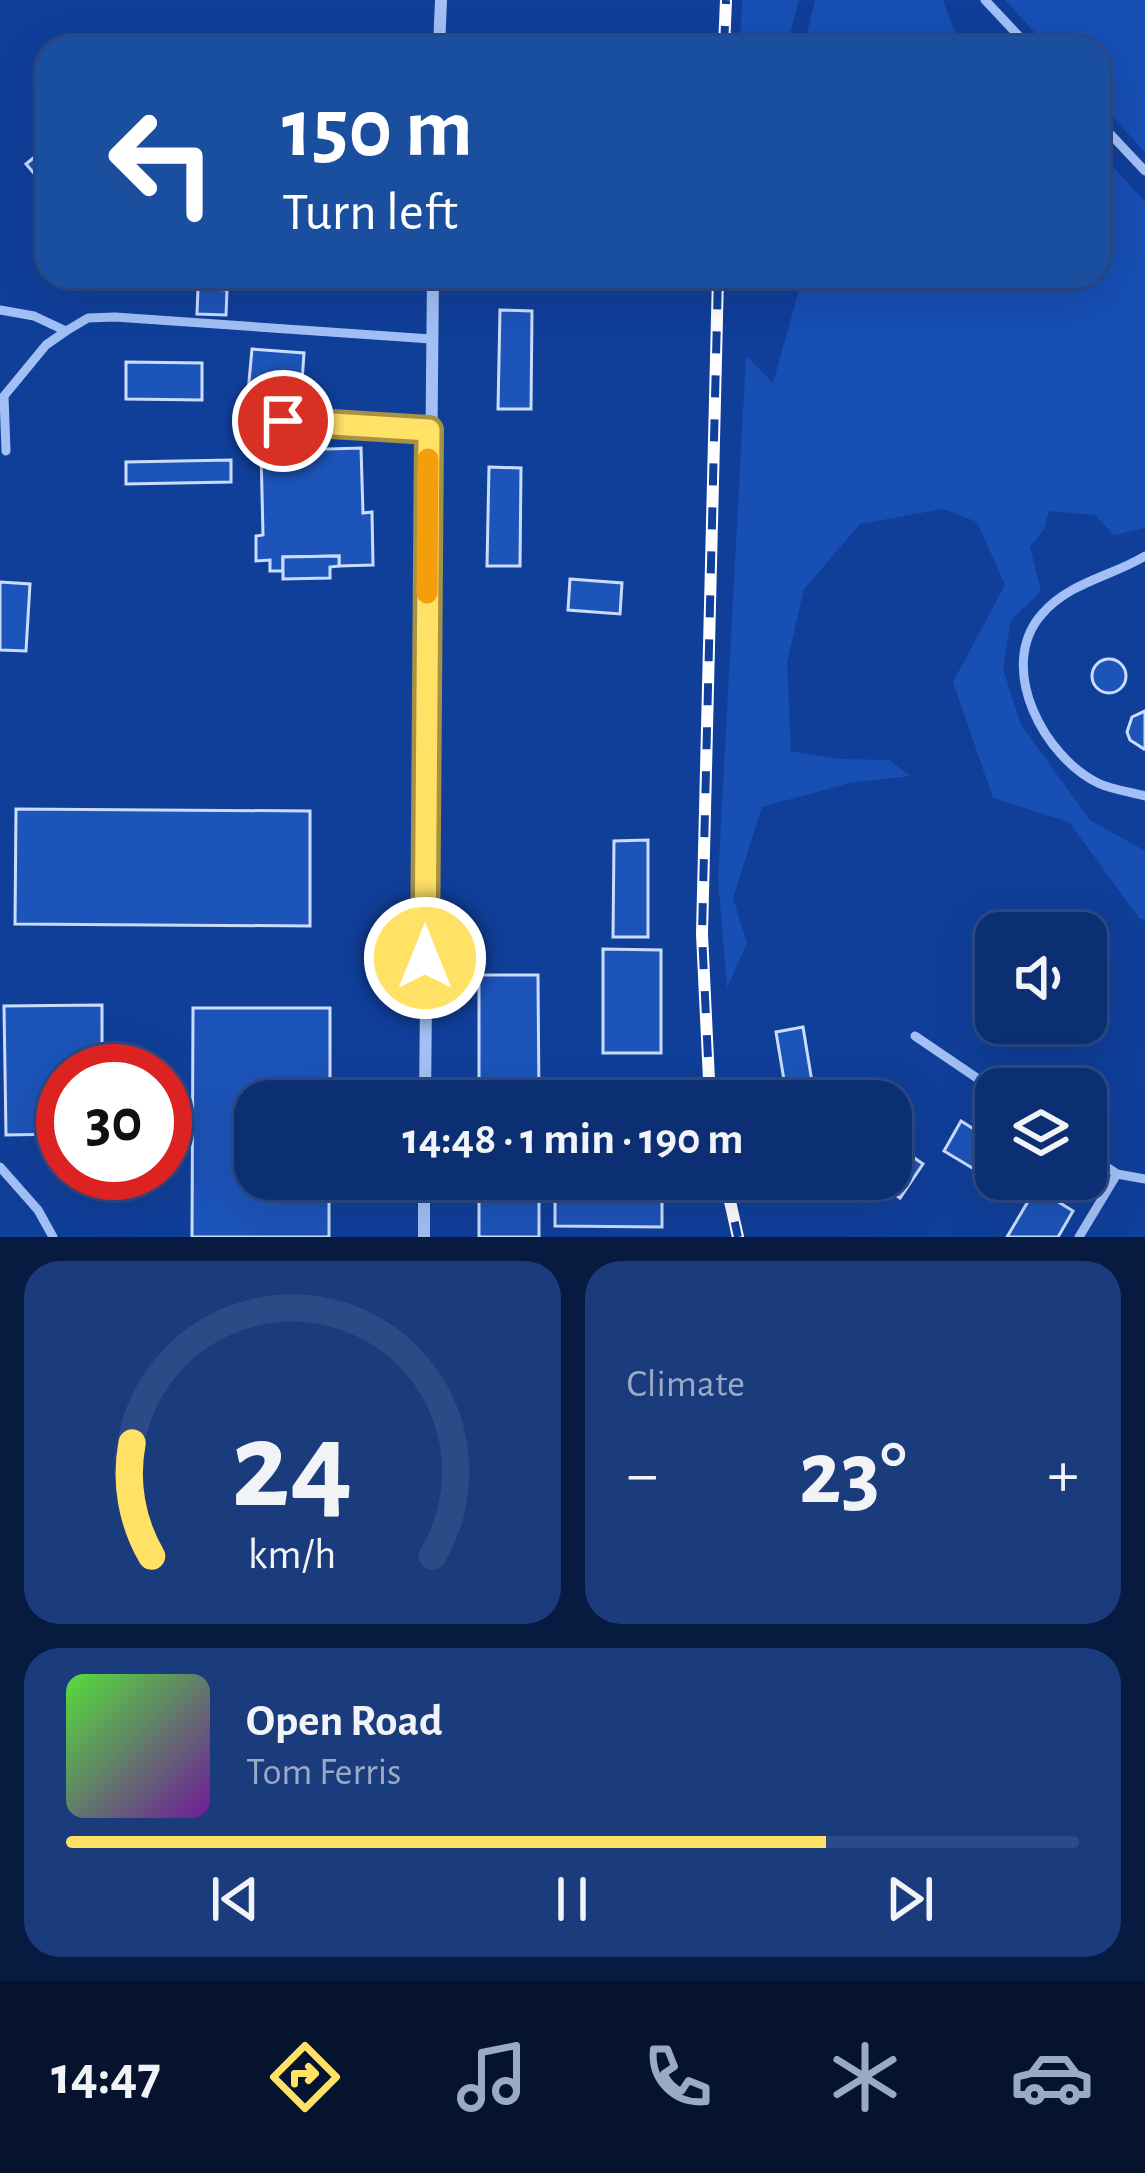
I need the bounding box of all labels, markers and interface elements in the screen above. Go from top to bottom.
icon: left [84,84,240,240]
text: 150 m [282,88,473,172]
text: Turn left [282,186,458,240]
pin [232,370,334,472]
icon: arrive [250,388,316,454]
position arrow [362,895,488,1021]
map controls [975,912,1107,1200]
button: sound [975,912,1107,1044]
speed limit sign: 30 [36,1044,192,1200]
button: layers [975,1068,1107,1200]
text: 14:48 · 1 min · 190 m [402,1117,744,1162]
text: Climate [627,1365,745,1404]
text: 24 [231,1405,353,1530]
text: 23° [799,1430,907,1520]
text: − [627,1442,658,1508]
text: + [1047,1442,1079,1508]
text: km/h [248,1533,336,1576]
text: Open Road [246,1699,443,1744]
text: Tom Ferris [246,1753,402,1792]
icon: previous [202,1866,268,1932]
icon: pause [539,1866,605,1932]
icon: next [877,1866,943,1932]
icon: directions [263,2035,347,2119]
icon: music [450,2035,534,2119]
icon: phone [636,2035,720,2119]
icon: climate [823,2035,907,2119]
icon: car [1010,2035,1094,2119]
text: 14:47 [51,2050,161,2104]

